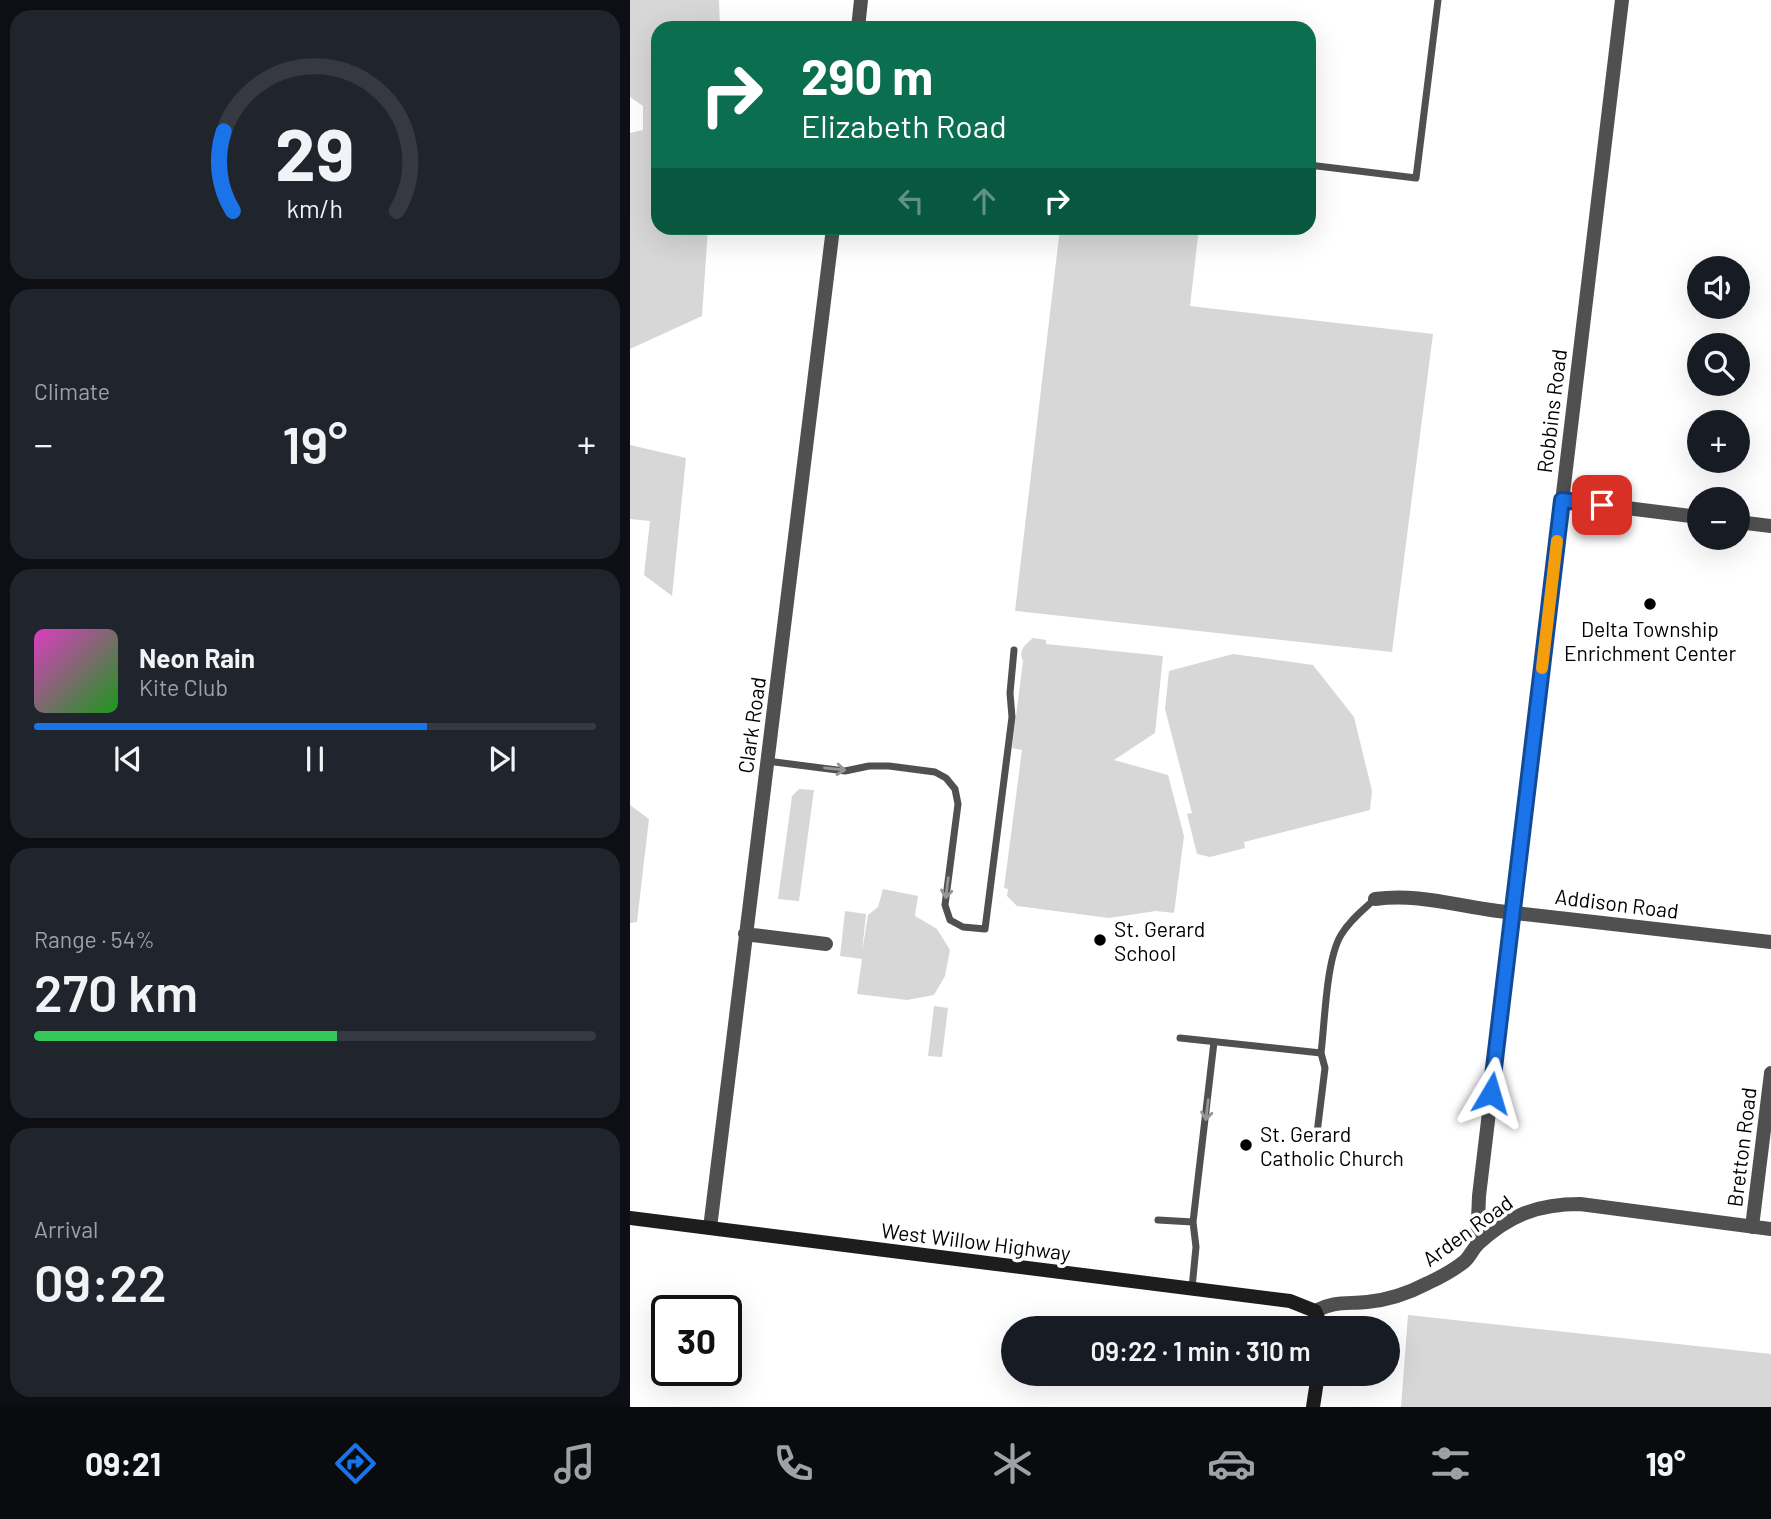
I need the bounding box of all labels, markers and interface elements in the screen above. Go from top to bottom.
text: 290 m [801,46,933,105]
icon: right [686,49,777,140]
text: Elizabeth Road [801,106,1007,144]
text: 29 [275,108,355,196]
icon: left [892,182,930,220]
icon: ahead [965,182,1003,220]
icon: right [1038,182,1076,220]
text: km/h [287,193,343,223]
map controls [1687,256,1750,550]
button: sound [1687,256,1750,319]
button: search [1687,333,1750,396]
street label: Robbins Road [1531,348,1571,474]
text: Climate [34,377,110,405]
button: + [1687,410,1750,473]
text: 19° [282,412,348,474]
text: − [34,420,53,466]
text: + [577,420,596,466]
pin [1572,475,1632,535]
icon: arrive [1583,486,1621,524]
button: − [1687,487,1750,550]
marker: Delta Township Enrichment Center [1642,596,1658,612]
place label: Delta Township Enrichment Center [1564,616,1736,665]
text: Neon Rain [139,642,255,673]
text: Kite Club [139,673,228,701]
street label: Clark Road [732,675,770,775]
icon: previous [109,740,147,778]
icon: pause [296,740,334,778]
icon: next [483,740,521,778]
one-way arrow [823,763,845,776]
one-way arrow [941,876,954,898]
street label: Addison Road [1554,883,1680,923]
place label: St. Gerard School [1114,916,1205,965]
text: Range · 54% [34,925,155,953]
marker: St. Gerard School [1092,932,1108,948]
text: 270 km [34,960,198,1022]
position arrow [1454,1056,1528,1130]
street label: Bretton Road [1721,1086,1761,1208]
one-way arrow [1200,1098,1213,1121]
place label: St. Gerard Catholic Church [1260,1121,1404,1170]
marker: St. Gerard Catholic Church [1238,1137,1254,1153]
street label: Arden Road [1417,1189,1517,1271]
text: Arrival [34,1215,98,1243]
street label: West Willow Highway [880,1217,1073,1265]
text: 09:22 [34,1250,167,1312]
speed limit sign: 30 [651,1295,742,1386]
text: 09:22 · 1 min · 310 m [1090,1335,1311,1366]
icon: directions [331,1439,380,1488]
icon: music [550,1439,599,1488]
icon: phone [769,1439,818,1488]
icon: climate [988,1439,1037,1488]
icon: car [1207,1439,1256,1488]
icon: filters [1426,1439,1475,1488]
text: 09:21 [85,1444,161,1482]
text: 19° [1646,1444,1686,1482]

